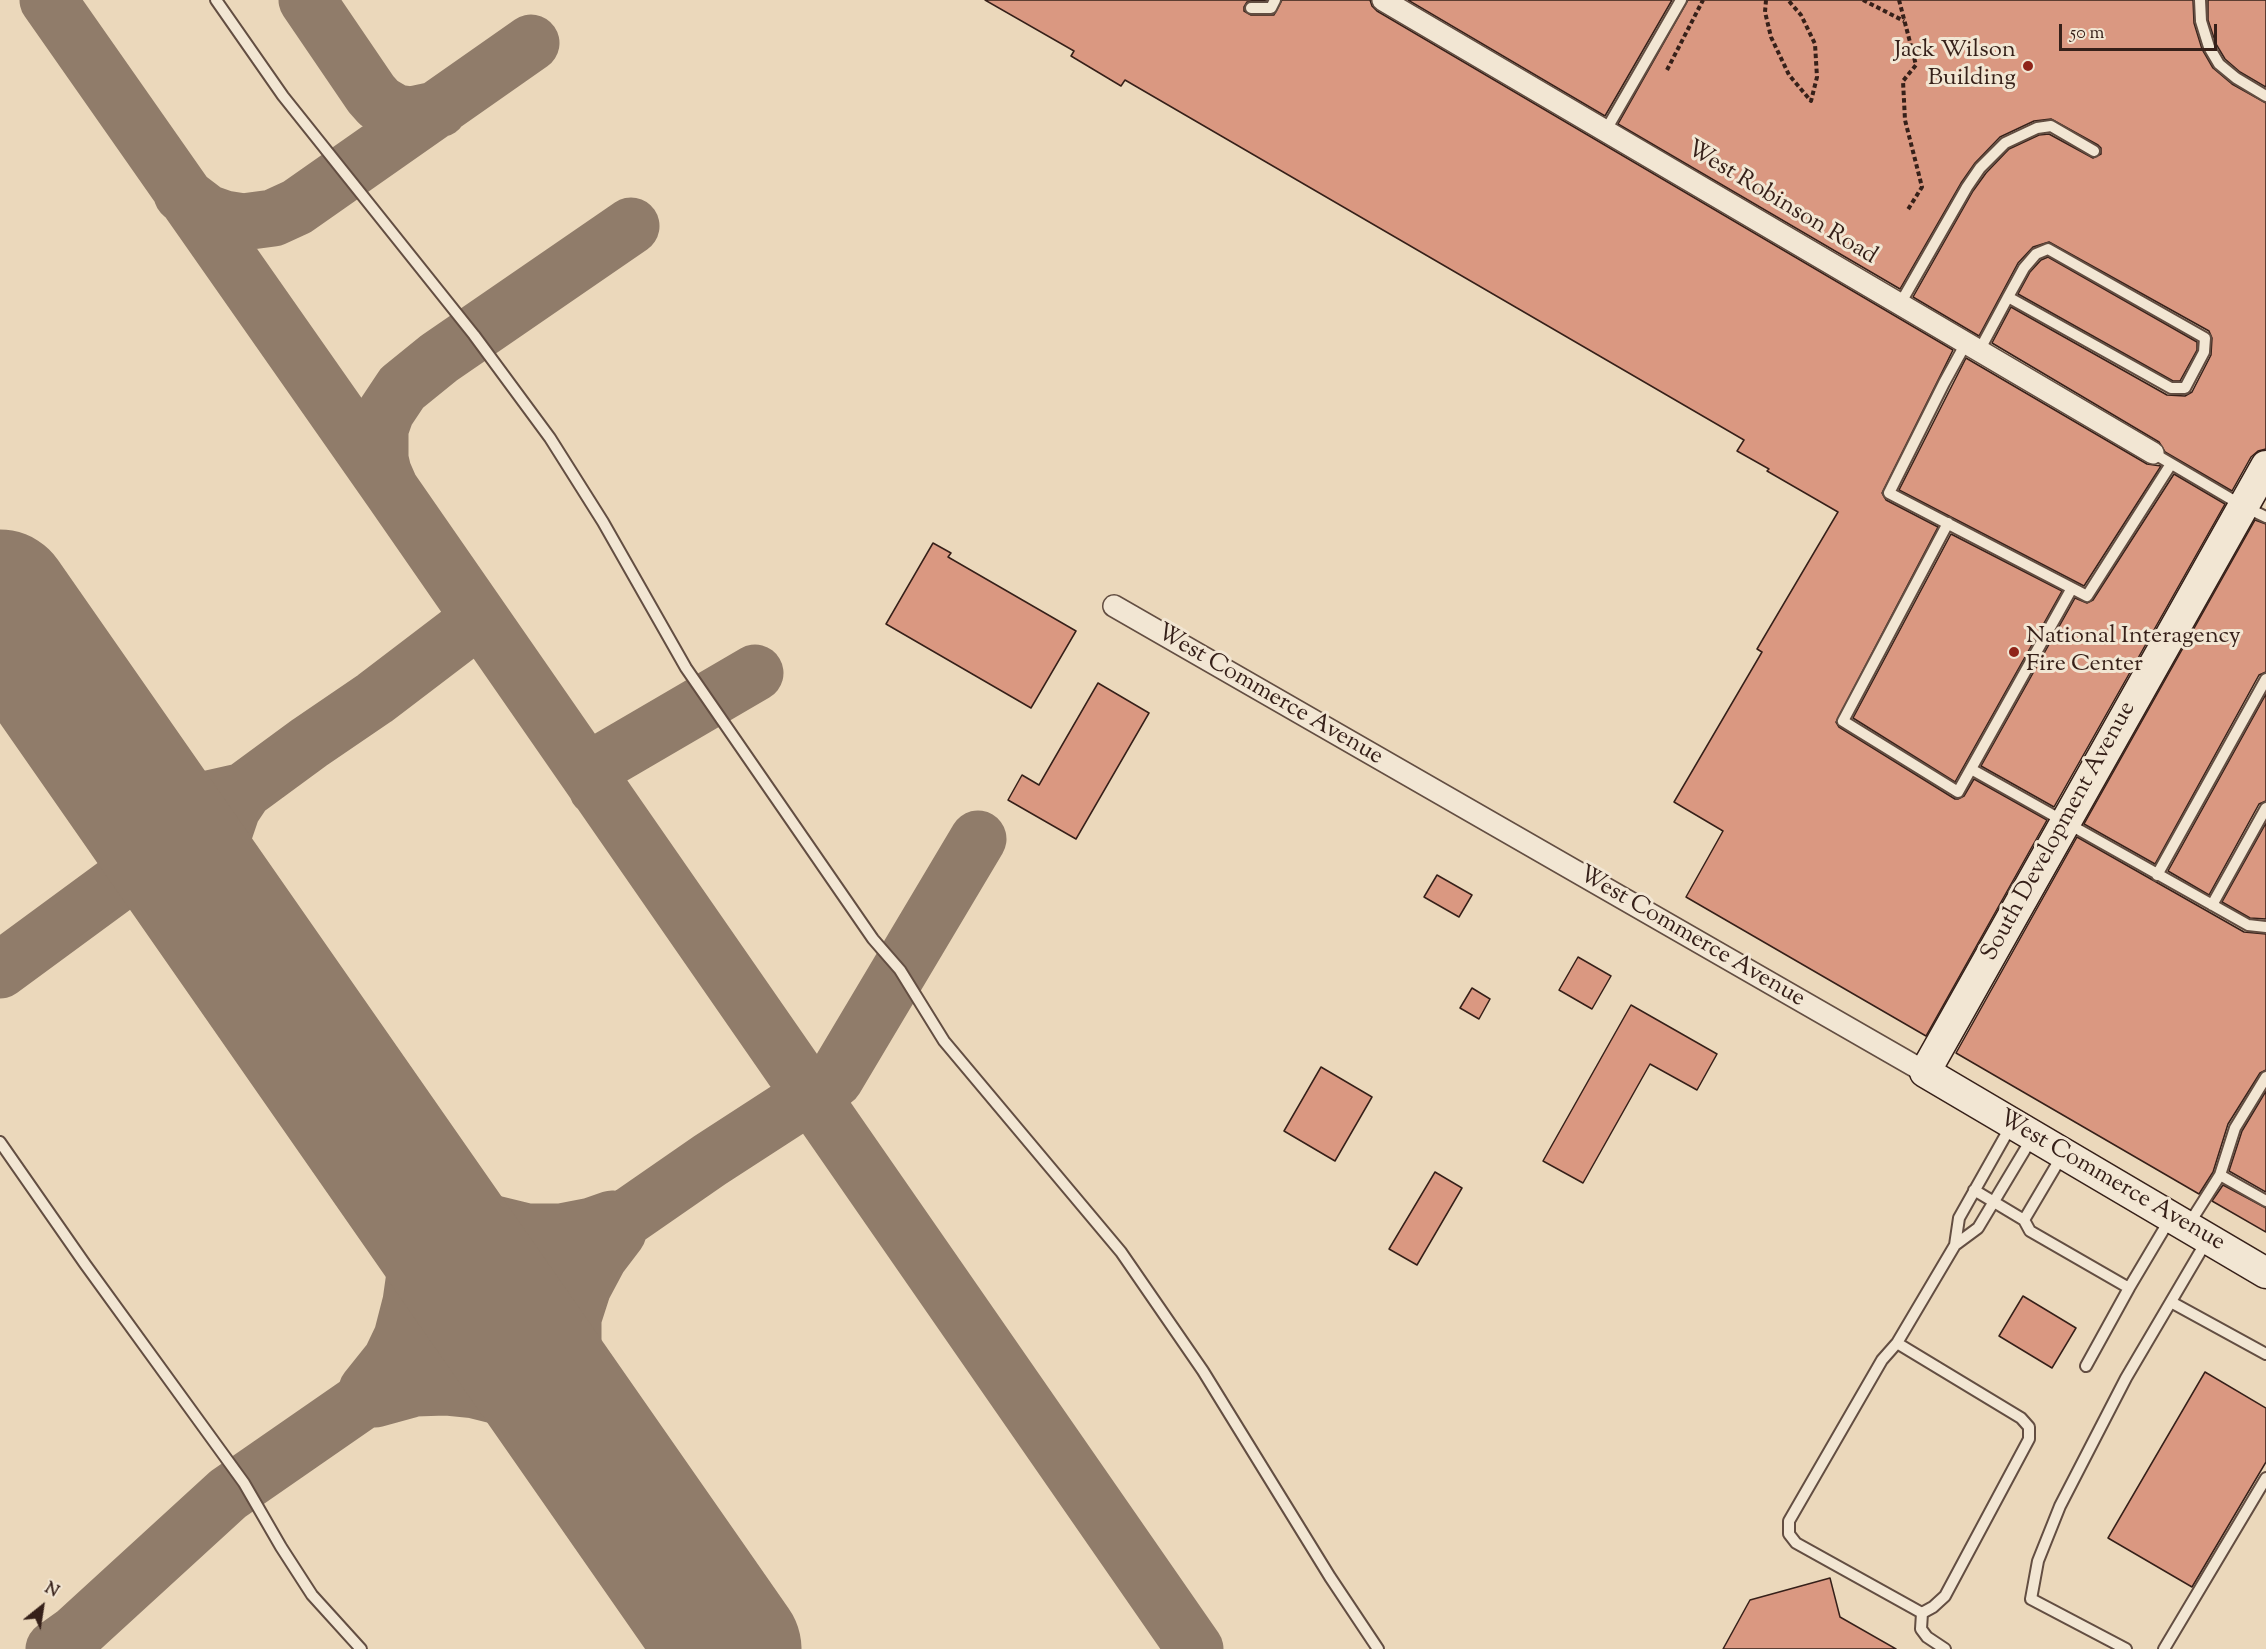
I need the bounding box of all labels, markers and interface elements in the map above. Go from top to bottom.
scale bar [2062,12,2220,50]
text: 50 m [2070,21,2104,47]
place label: Jack Wilson Building [1894,38,2016,94]
marker: Jack Wilson Building [2021,59,2035,73]
street label: West Robinson Road [1680,136,1882,272]
street label: West Commerce Avenue [1151,619,1387,773]
place label: National Interagency Fire Center [2026,624,2241,680]
marker: National Interagency Fire Center [2007,645,2021,659]
street label: South Development Avenue [1977,697,2143,967]
street label: West Commerce Avenue [1573,861,1809,1015]
street label: West Commerce Avenue [1993,1105,2229,1259]
north arrow [12,1577,72,1637]
text: N [40,1578,63,1604]

